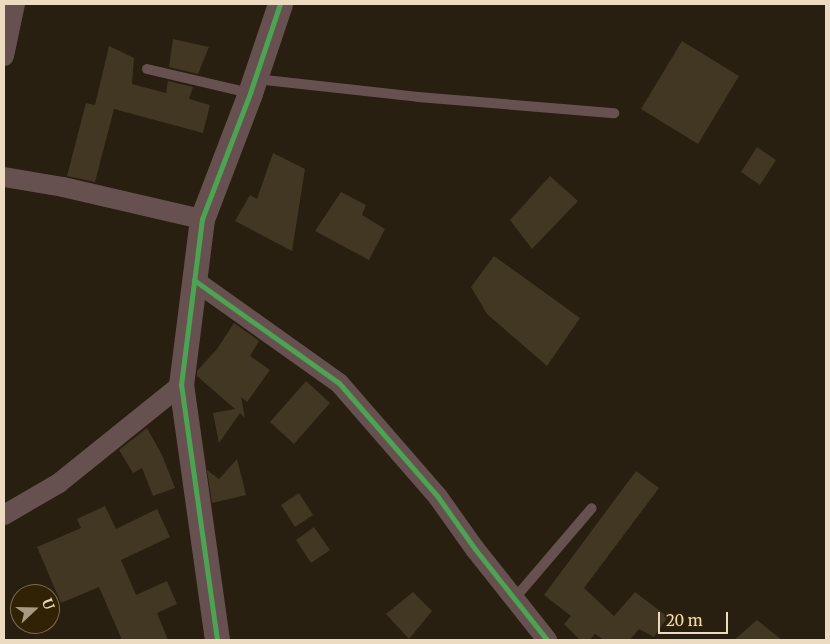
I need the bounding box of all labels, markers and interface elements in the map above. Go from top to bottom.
north arrow [10,584,60,634]
text: U [38,596,58,612]
scale bar [660,602,730,634]
text: 20 m [666,611,703,630]

